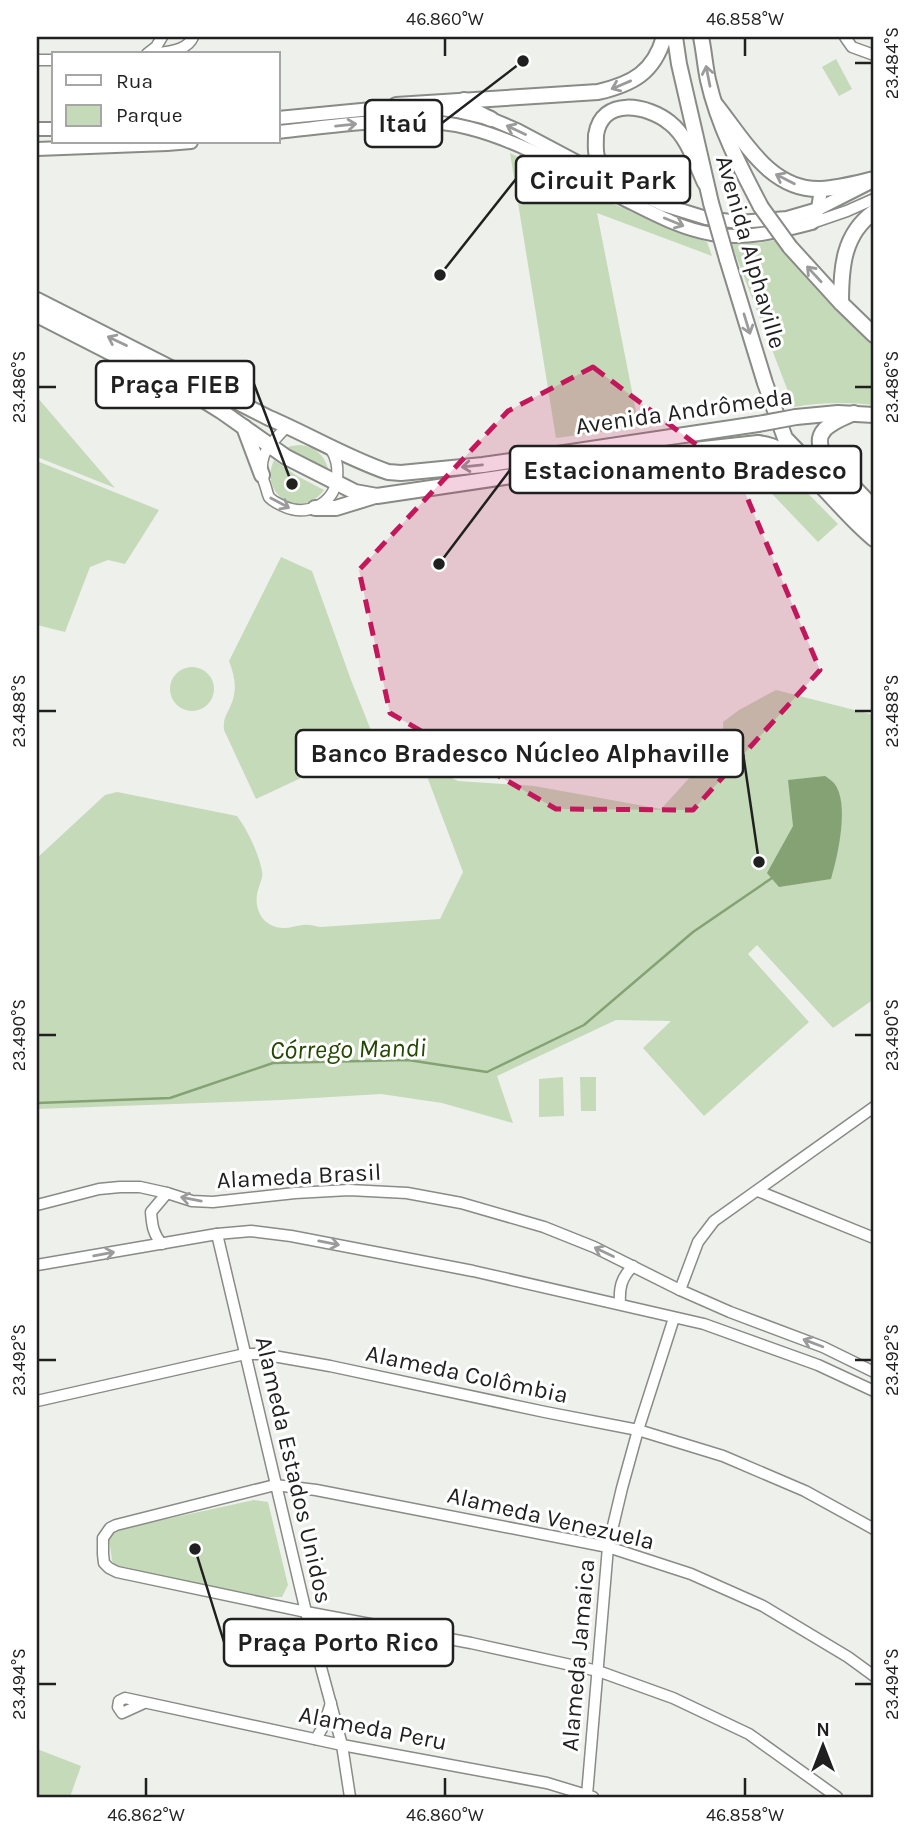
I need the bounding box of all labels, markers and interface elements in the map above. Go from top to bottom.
text: 46.860°W [406,8,484,30]
text: 46.858°W [706,8,784,30]
text: 23.484°S [881,27,903,99]
legend [52,52,280,144]
one-way arrow [701,65,715,88]
text: Rua [116,69,153,93]
one-way arrow [611,79,632,92]
callout: Itaú [365,100,442,147]
text: Parque [116,103,183,127]
text: Itaú [378,108,428,139]
one-way arrow [334,118,357,131]
one-way arrow [506,123,527,137]
street label: Avenida Alphaville [710,152,792,352]
callout: Circuit Park [516,156,690,203]
text: Circuit Park [530,165,676,196]
one-way arrow [775,172,795,186]
one-way arrow [663,217,685,230]
one-way arrow [806,266,823,283]
one-way arrow [742,313,755,335]
one-way arrow [107,334,128,348]
text: 23.486°S [8,351,30,423]
text: 23.486°S [881,351,903,423]
callout: Praça FIEB [96,361,254,408]
text: Praça FIEB [110,369,240,400]
street label: Avenida Andrômeda [574,382,794,440]
callout: Estacionamento Bradesco [510,446,861,493]
text: Estacionamento Bradesco [523,455,847,486]
one-way arrow [462,460,484,473]
one-way arrow [270,497,290,511]
text: 23.488°S [8,674,30,748]
text: 23.488°S [881,674,903,748]
callout: Banco Bradesco Núcleo Alphaville [296,730,743,777]
text: Banco Bradesco Núcleo Alphaville [311,738,729,769]
text: 23.490°S [8,999,30,1071]
text: 23.490°S [881,999,903,1071]
water label: Córrego Mandi [269,1032,427,1066]
street label: Alameda Brasil [216,1158,382,1194]
one-way arrow [180,1192,203,1206]
one-way arrow [317,1237,340,1251]
one-way arrow [594,1245,615,1259]
one-way arrow [92,1247,115,1260]
text: 23.492°S [8,1324,30,1396]
text: 23.492°S [881,1324,903,1396]
street label: Alameda Estados Unidos [250,1334,338,1606]
one-way arrow [802,1336,824,1348]
street label: Alameda Colômbia [363,1339,571,1409]
street label: Alameda Venezuela [445,1481,657,1555]
street label: Alameda Jamaica [556,1558,600,1752]
callout: Praça Porto Rico [224,1619,453,1666]
text: Praça Porto Rico [237,1627,439,1658]
text: 23.494°S [8,1648,30,1720]
text: 23.494°S [881,1648,903,1720]
street label: Alameda Peru [296,1700,450,1756]
north arrow [788,1712,858,1782]
text: N [816,1719,830,1741]
text: 46.862°W [107,1804,185,1826]
text: 46.860°W [406,1804,484,1826]
text: 46.858°W [706,1804,784,1826]

